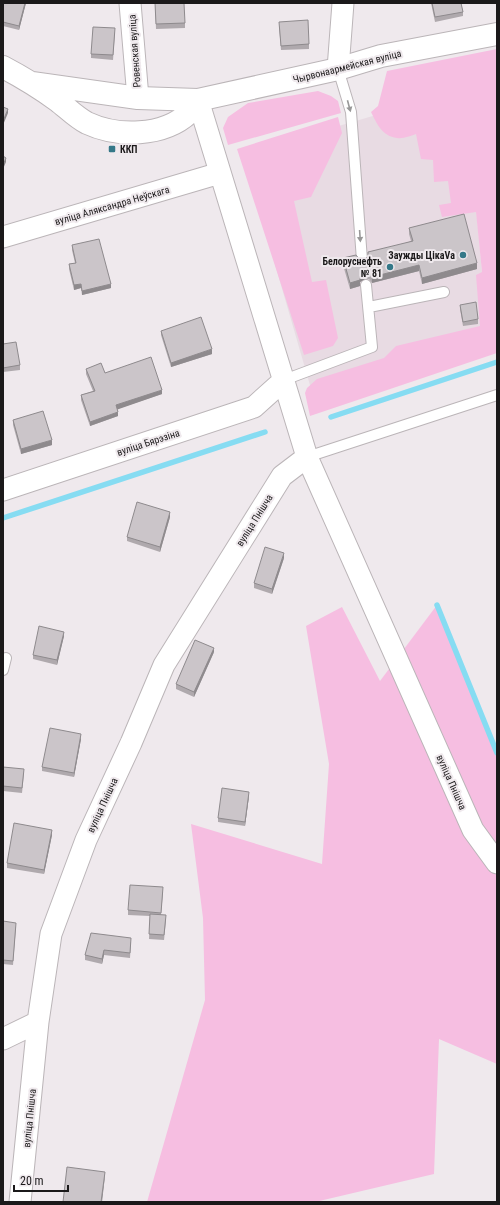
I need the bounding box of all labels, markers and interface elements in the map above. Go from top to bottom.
street label: Ровенская вуліца [126,14,143,88]
street label: Чырвонаармейская вуліца [292,48,403,85]
one-way arrow [346,101,352,113]
marker: ККП [107,144,117,154]
place label: ККП [120,144,137,155]
street label: вуліца Аляксандра Неўскага [54,184,171,227]
one-way arrow [357,230,364,242]
place label: Заужды ЦікаVа [388,250,455,261]
marker: Заужды ЦікаVа [458,250,468,260]
place label: Белоруснефть № 81 [323,256,382,279]
marker: Белоруснефть № 81 [385,262,395,272]
street label: вуліца Бярэзіна [115,427,181,458]
street label: вуліца Пнішча [234,492,275,548]
street label: вуліца Пнішча [435,753,469,812]
street label: вуліца Пнішча [85,776,120,834]
street label: вуліца Пнішча [21,1088,38,1148]
scale bar [14,1167,68,1193]
text: 20 m [20,1174,44,1188]

